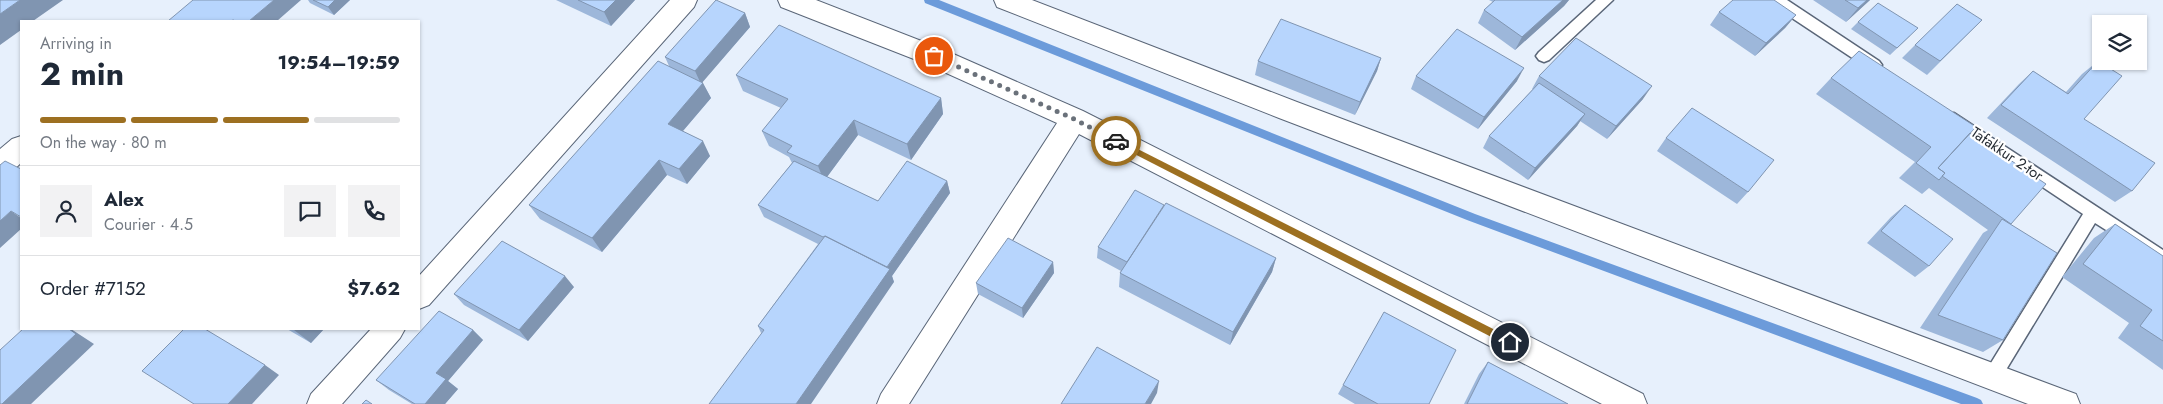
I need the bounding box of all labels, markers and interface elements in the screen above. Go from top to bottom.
map controls [2092,15,2147,70]
button: layers [2092,15,2147,70]
text: Arriving in [40,32,112,55]
pin [913,35,955,77]
icon: bag [920,42,948,70]
text: 19:54–19:59 [278,49,400,76]
text: 2 min [40,51,124,97]
courier [1091,116,1141,166]
street label: Tafakkur 2-tor [1966,122,2048,187]
icon: car [1102,127,1130,155]
text: On the way · 80 m [40,131,167,154]
button: person [40,185,92,237]
button: chat [284,185,336,237]
button: phone [348,185,400,237]
text: Alex [104,186,144,213]
text: Courier · 4.5 [104,213,193,236]
text: Order #7152 [40,275,146,302]
text: $7.62 [347,275,400,302]
pin [1489,321,1531,363]
icon: home [1496,328,1524,356]

